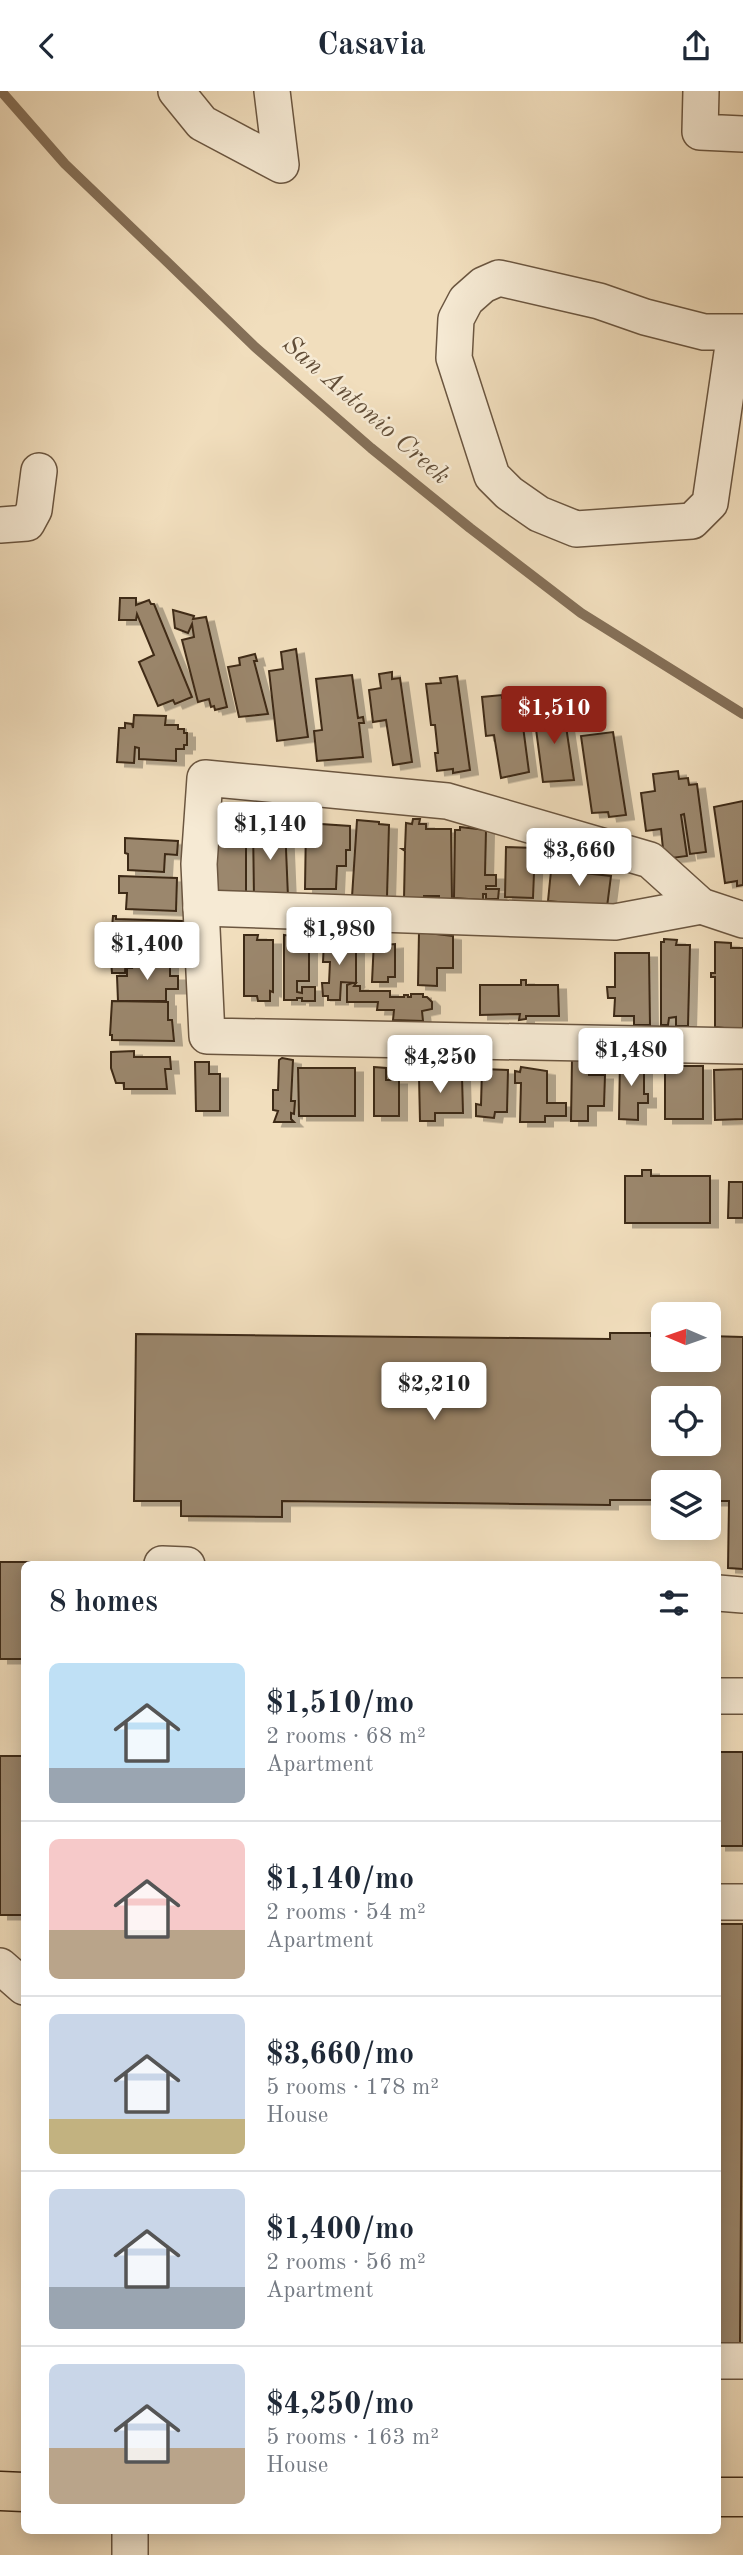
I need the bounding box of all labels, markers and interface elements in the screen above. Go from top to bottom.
icon: back [28,27,66,65]
icon: share [677,27,715,65]
text: Casavia [317,30,426,62]
water label: San Antonio Creek [277,331,454,490]
pin: $1,510 [497,687,611,746]
text: $1,510 [517,697,591,720]
pin: $1,140 [213,803,327,862]
text: $1,140 [233,813,307,836]
pin: $3,660 [522,829,636,888]
text: $3,660 [542,839,616,862]
pin: $1,980 [282,907,396,967]
text: $1,980 [302,918,376,941]
pin: $1,400 [90,923,204,982]
text: $1,400 [110,933,184,956]
pin: $1,480 [574,1028,688,1088]
pin: $4,250 [383,1035,497,1095]
text: $1,480 [594,1039,668,1062]
text: $4,250 [403,1046,477,1069]
north arrow [651,1302,721,1372]
map controls [651,1302,721,1540]
pin: $2,210 [377,1363,491,1422]
text: $2,210 [397,1373,471,1396]
button: locate [651,1386,721,1456]
button: layers [651,1470,721,1540]
icon: filters [655,1584,693,1622]
text: 8 homes [49,1588,158,1618]
text: $1,510/mo [266,1689,414,1719]
icon: home [105,1691,189,1775]
text: 2 rooms · 68 m² [266,1725,426,1748]
text: Apartment [266,1753,374,1776]
text: $1,140/mo [266,1865,414,1895]
icon: home [105,1867,189,1951]
text: 2 rooms · 54 m² [266,1901,426,1924]
text: Apartment [266,1929,374,1952]
text: $3,660/mo [266,2040,414,2070]
icon: home [105,2042,189,2126]
text: 5 rooms · 178 m² [266,2076,439,2099]
text: House [266,2104,328,2127]
text: $1,400/mo [266,2215,414,2245]
icon: home [105,2217,189,2301]
text: 2 rooms · 56 m² [266,2251,426,2274]
text: Apartment [266,2279,374,2302]
text: $4,250/mo [266,2390,414,2420]
icon: home [105,2392,189,2476]
text: 5 rooms · 163 m² [266,2426,439,2449]
text: House [266,2454,328,2477]

